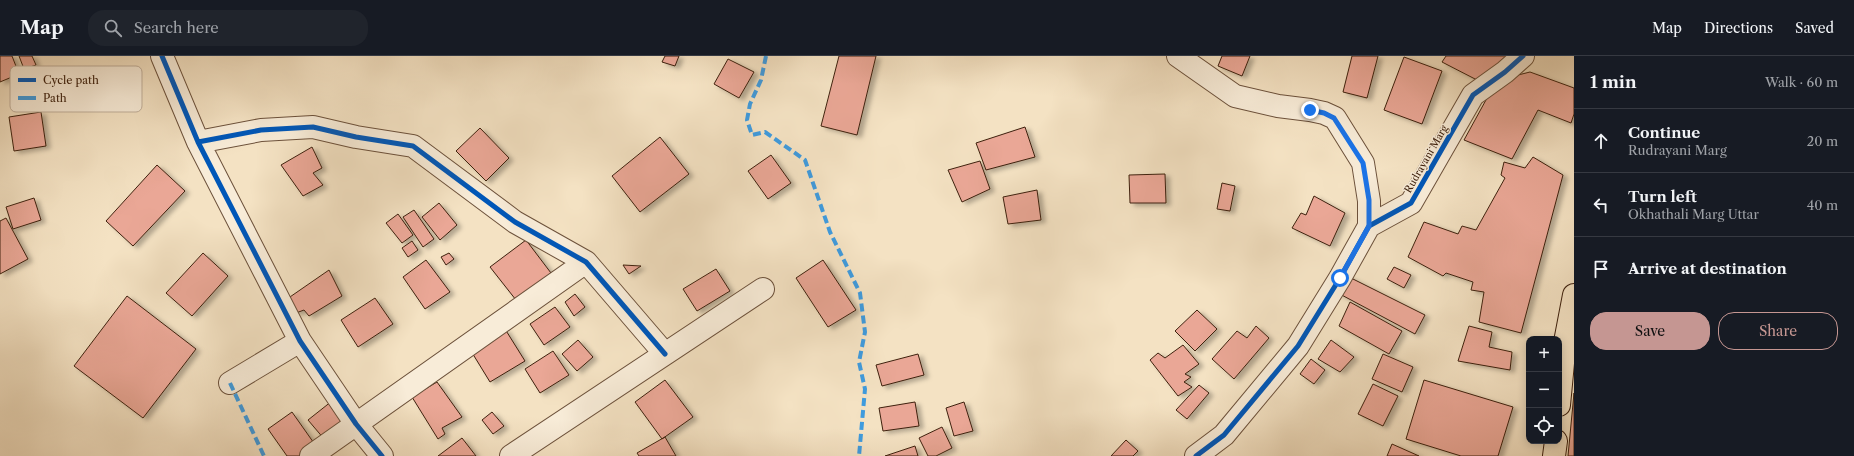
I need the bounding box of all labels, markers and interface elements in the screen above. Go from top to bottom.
search box [88,10,368,46]
text: Map [20,16,64,39]
icon: search [102,17,124,39]
text: Search here [134,18,219,37]
text: Map [1652,19,1682,37]
text: Directions [1704,19,1773,37]
text: Saved [1795,19,1834,37]
legend [10,66,142,112]
text: 1 min [1590,72,1637,92]
text: Cycle path [43,73,99,87]
text: Walk · 60 m [1765,74,1838,90]
text: Path [43,91,67,105]
route end [1301,101,1319,119]
street label: Rudrayani Marg [1401,122,1451,195]
text: Continue [1628,123,1700,142]
icon: ahead [1590,130,1612,152]
text: 20 m [1807,133,1838,149]
text: Rudrayani Marg [1628,142,1727,158]
text: Turn left [1628,187,1697,206]
icon: left [1590,194,1612,216]
text: 40 m [1807,197,1838,213]
text: Okhathali Marg Uttar [1628,206,1759,222]
icon: arrive [1590,258,1612,280]
text: Arrive at destination [1628,259,1787,278]
route start [1331,269,1349,287]
button: Save [1590,312,1710,350]
button: Share [1718,312,1838,350]
map controls [1526,336,1562,444]
button: + [1526,336,1562,372]
button: − [1526,372,1562,408]
button: locate [1526,408,1562,444]

